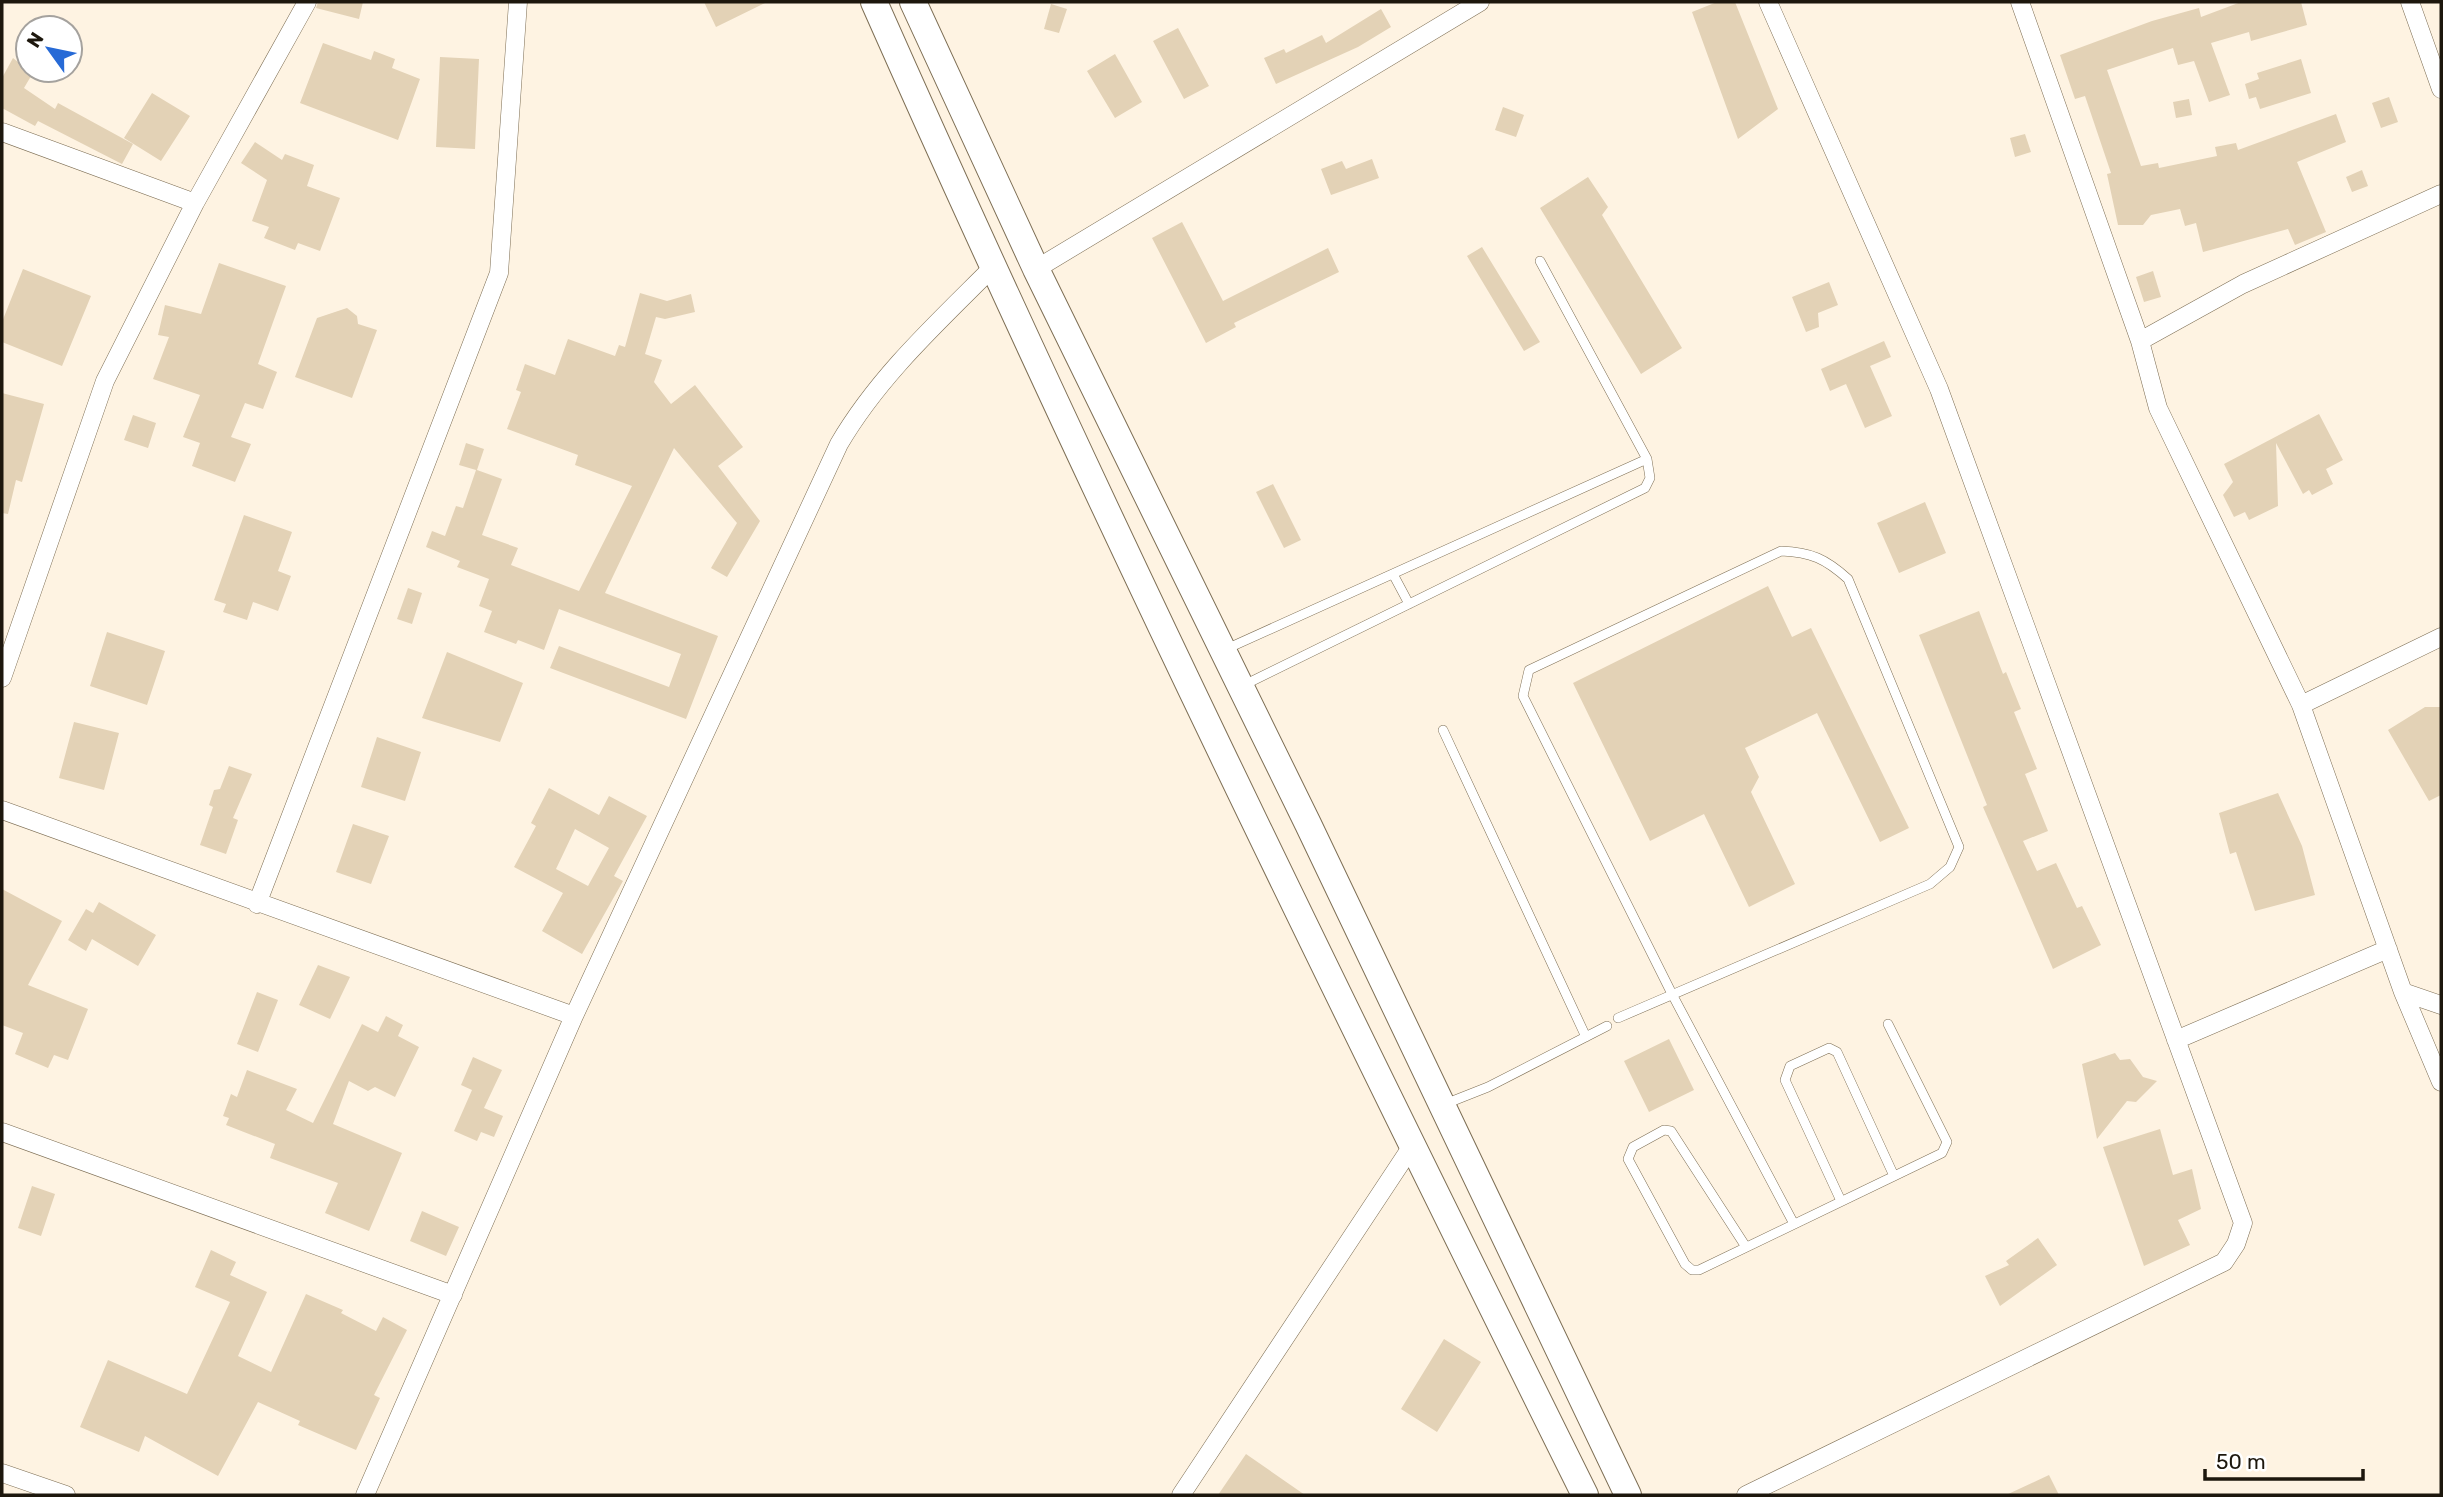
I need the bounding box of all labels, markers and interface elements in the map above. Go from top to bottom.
north arrow [14,14,84,84]
text: N [22,28,49,52]
scale bar [2205,1438,2362,1482]
text: 50 m [2216,1449,2266,1474]

